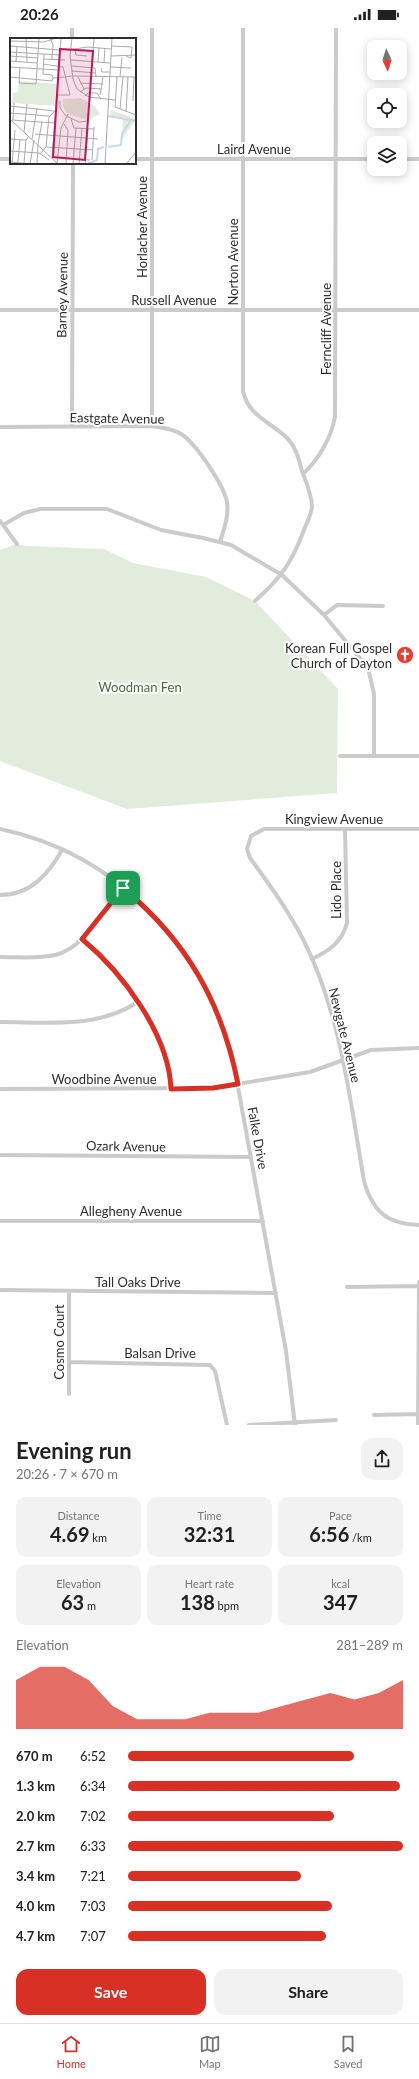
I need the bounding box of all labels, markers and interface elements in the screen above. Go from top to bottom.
text: 20:26 [20,5,59,23]
inset map [10,38,136,164]
north arrow [367,40,407,80]
map controls [367,40,407,176]
button: locate [367,88,407,128]
button: layers [367,136,407,176]
street label: Laird Avenue [217,141,291,157]
street label: Horlacher Avenue [134,176,150,278]
street label: Norton Avenue [225,218,241,306]
street label: Barney Avenue [53,252,71,338]
street label: Ferncliff Avenue [318,283,334,375]
street label: Russell Avenue [131,292,217,308]
street label: Eastgate Avenue [69,409,165,427]
place label: Korean Full Gospel Church of Dayton [285,640,392,671]
church icon: Korean Full Gospel Church of Dayton [395,645,415,665]
park label: Woodman Fen [98,679,182,695]
street label: Kingview Avenue [285,811,383,827]
street label: Lido Place [328,861,344,919]
pin [106,871,140,905]
icon: arrive [112,877,134,899]
street label: Newgate Avenue [325,986,365,1084]
street label: Woodbine Avenue [51,1071,157,1087]
street label: Falke Drive [245,1105,271,1171]
street label: Ozark Avenue [86,1137,166,1155]
street label: Allegheny Avenue [80,1203,182,1219]
street label: Tall Oaks Drive [95,1274,181,1290]
street label: Cosmo Court [51,1304,67,1380]
street label: Balsan Drive [124,1345,196,1361]
text: Evening run [16,1437,132,1464]
button: share [361,1438,403,1480]
text: 20:26 · 7 × 670 m [16,1466,118,1482]
text: Distance [57,1509,100,1522]
text: Time [198,1509,221,1522]
text: Pace [329,1509,352,1522]
text: 4.69 [50,1522,90,1546]
text: 32:31 [184,1522,235,1546]
text: 6:56 [309,1522,349,1546]
text: km [90,1531,107,1544]
text: /km [349,1531,372,1544]
text: Elevation [56,1577,101,1590]
text: Heart rate [185,1577,234,1590]
text: kcal [331,1577,350,1590]
text: 63 [61,1590,84,1614]
text: 138 [180,1590,215,1614]
text: 347 [323,1590,358,1614]
text: m [84,1599,96,1612]
text: bpm [215,1599,239,1612]
text: Elevation [16,1637,69,1653]
text: 281–289 m [336,1637,403,1653]
text: 670 m [16,1748,53,1764]
text: 6:52 [80,1748,106,1764]
text: 1.3 km [16,1778,55,1794]
text: 6:34 [80,1778,106,1794]
text: 2.0 km [16,1808,55,1824]
text: 7:02 [80,1808,106,1824]
text: 2.7 km [16,1838,55,1854]
text: 6:33 [80,1838,106,1854]
text: 3.4 km [16,1868,55,1884]
text: 7:21 [80,1868,106,1884]
text: 4.0 km [16,1898,55,1914]
text: 7:03 [80,1898,106,1914]
text: 4.7 km [16,1928,55,1944]
text: 7:07 [80,1928,106,1944]
button: Save [16,1969,206,2015]
button: Share [214,1969,403,2015]
tab: Home [56,2033,86,2070]
tab: Map [199,2033,221,2070]
tab: Saved [334,2033,362,2070]

